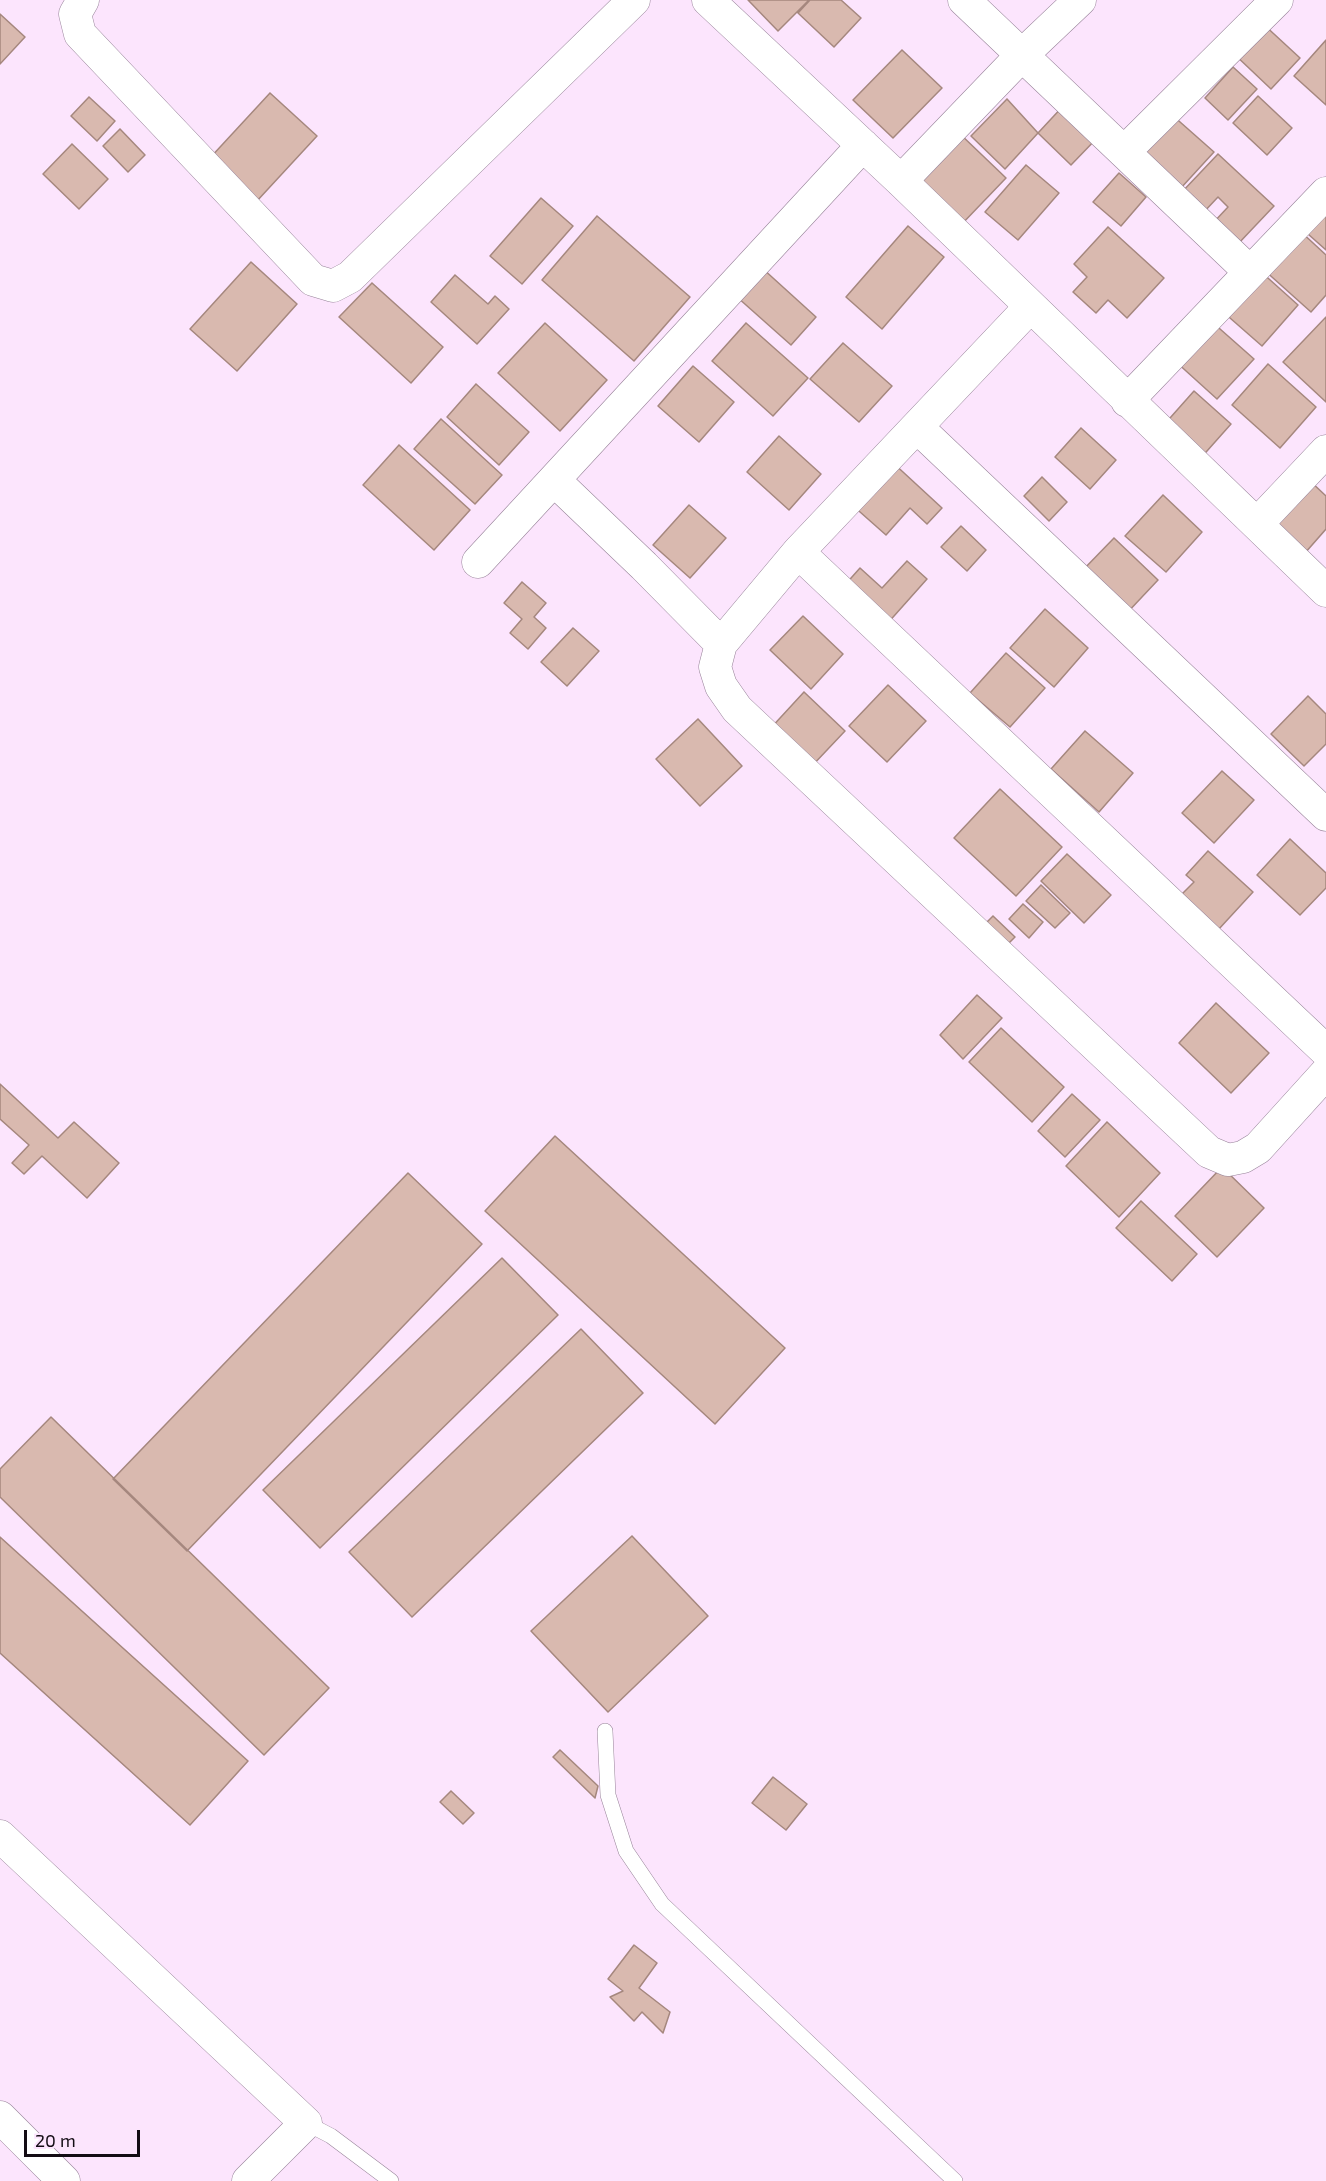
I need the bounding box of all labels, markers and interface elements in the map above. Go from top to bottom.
scale bar [27,2118,142,2156]
text: 20 m [35,2129,76,2151]

